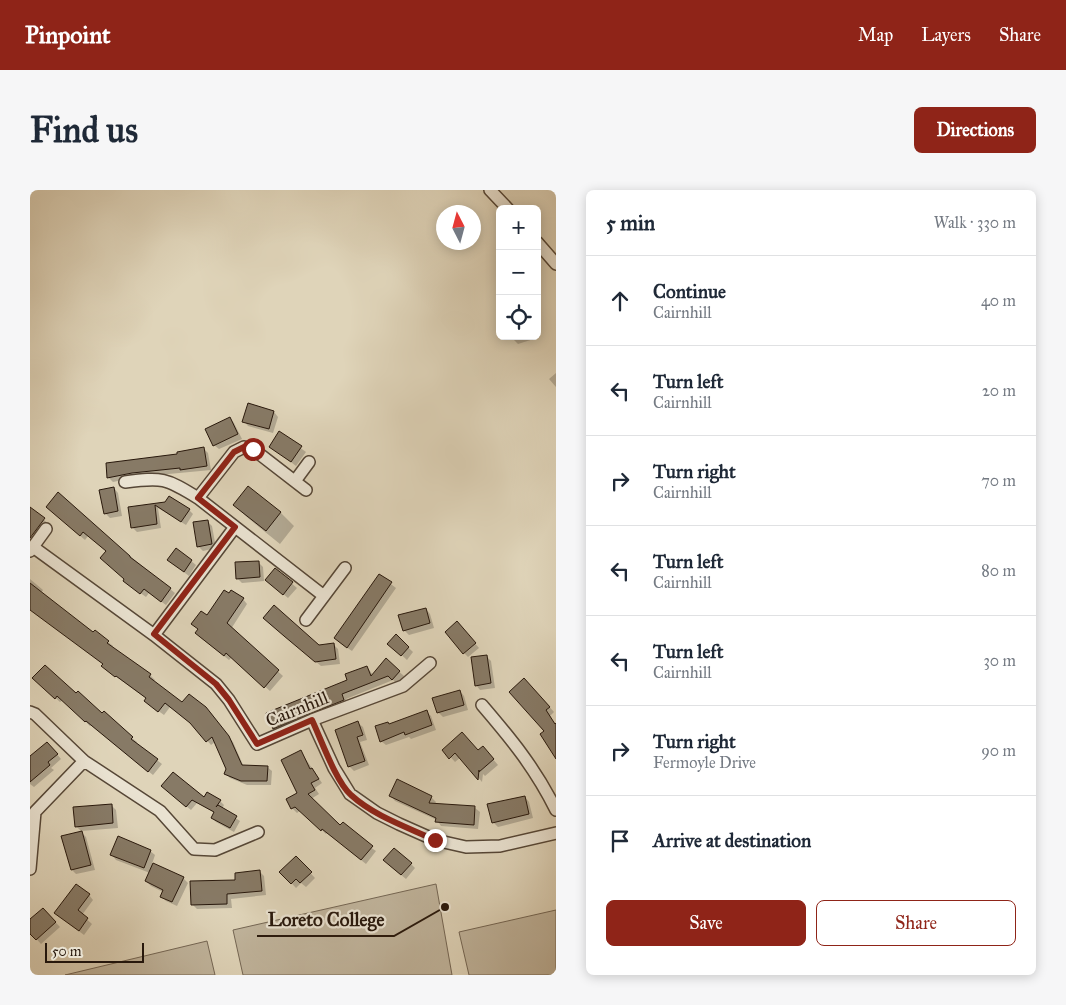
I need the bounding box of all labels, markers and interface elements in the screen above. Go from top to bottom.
text: Pinpoint [25,20,111,50]
text: Map [858,24,893,46]
text: Layers [921,24,971,46]
text: Share [999,24,1041,46]
button: Directions [914,107,1036,153]
text: Find us [30,109,138,152]
north arrow [436,205,481,250]
map controls [496,205,541,340]
button: + [496,205,541,250]
text: 5 min [606,210,655,236]
text: Walk · 330 m [934,213,1016,232]
button: − [496,250,541,295]
text: Continue [653,280,726,303]
icon: ahead [606,287,634,315]
text: 40 m [981,291,1016,310]
button: locate [496,295,541,340]
text: Cairnhill [653,303,712,322]
text: Turn left [653,370,723,393]
icon: left [606,377,634,405]
text: 20 m [982,381,1016,400]
text: Cairnhill [653,393,712,412]
route start [242,438,265,461]
text: Turn right [653,460,736,483]
icon: right [606,467,634,495]
text: 70 m [981,471,1016,490]
text: Cairnhill [653,483,712,502]
text: Turn left [653,550,723,573]
icon: left [606,557,634,585]
text: 80 m [981,561,1016,580]
text: Cairnhill [653,573,712,592]
text: Turn left [653,640,723,663]
icon: left [606,647,634,675]
text: 30 m [983,651,1016,670]
text: Cairnhill [653,663,712,682]
street label: Cairnhill [262,686,332,732]
text: Turn right [653,730,736,753]
icon: right [606,737,634,765]
text: 90 m [981,741,1016,760]
text: Fermoyle Drive [653,753,756,772]
icon: arrive [606,827,634,855]
route end [424,829,447,852]
text: Arrive at destination [653,829,811,852]
button: Save [606,900,806,946]
button: Share [816,900,1016,946]
callout: Loreto College [257,902,394,936]
text: Loreto College [268,908,384,932]
scale bar [45,940,144,963]
text: 50 m [52,943,81,960]

